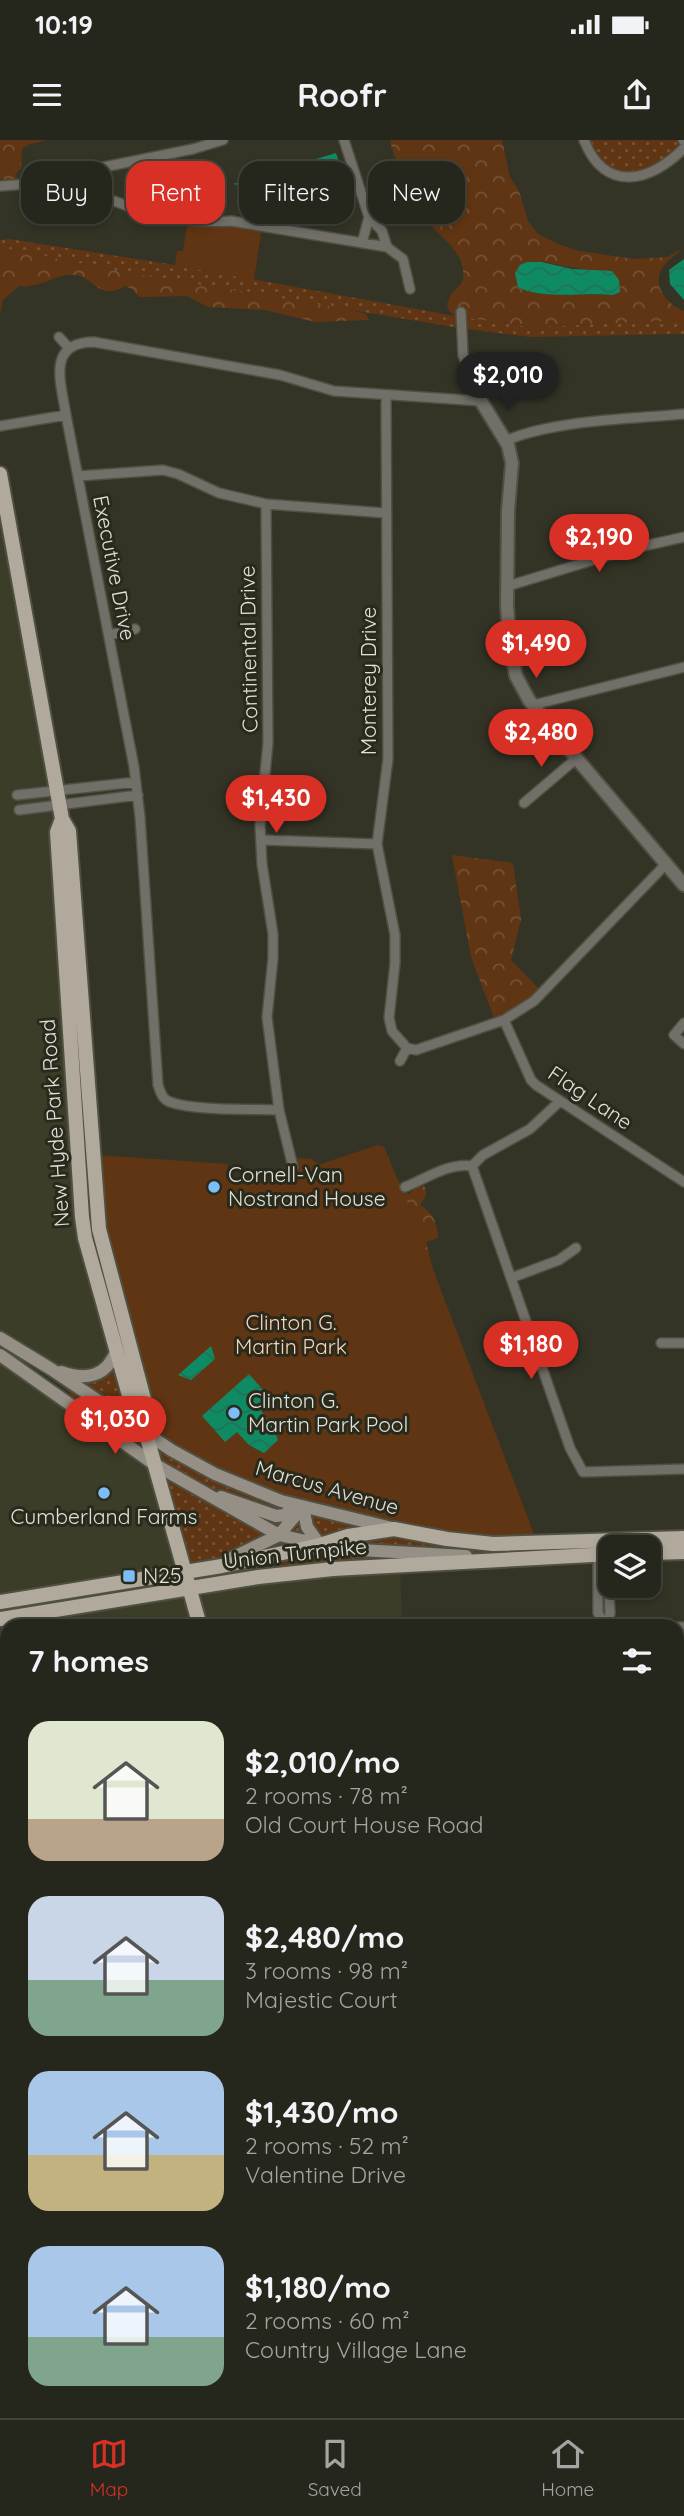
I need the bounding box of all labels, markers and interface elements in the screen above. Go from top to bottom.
text: 10:19 [35,8,93,41]
text: Roofr [297,75,387,115]
icon: menu [28,76,66,114]
icon: share [618,76,656,114]
chip: Buy [21,161,112,224]
chip: Rent [126,161,225,224]
chip: Filters [239,161,354,224]
chip: New [368,161,465,224]
pin: $2,010 [451,352,565,412]
text: $2,010 [473,360,543,389]
street label: Executive Drive [88,493,142,643]
pin: $2,190 [542,514,656,574]
text: $2,190 [565,522,633,551]
street label: Continental Drive [234,565,262,733]
street label: Monterey Drive [355,607,381,755]
pin: $1,490 [479,620,593,680]
text: $1,490 [501,628,571,657]
pin: $2,480 [484,710,598,769]
text: $2,480 [504,717,578,746]
pin: $1,430 [219,776,333,835]
text: $1,430 [242,783,311,812]
street label: New Hyde Park Road [34,1018,74,1228]
street label: Flag Lane [543,1059,638,1135]
place label: Cornell-Van Nostrand House [228,1161,386,1211]
marker: Cornell-Van Nostrand House [206,1179,222,1195]
park label: Clinton G. Martin Park [235,1309,347,1359]
pin: $1,180 [474,1322,588,1381]
text: $1,180 [499,1329,563,1358]
place label: Clinton G. Martin Park Pool [248,1387,408,1437]
pin: $1,030 [58,1396,172,1456]
text: $1,030 [80,1404,150,1433]
marker: Clinton G. Martin Park Pool [226,1405,242,1421]
street label: Marcus Avenue [253,1454,402,1520]
marker: Cumberland Farms [96,1485,112,1501]
place label: Cumberland Farms [11,1503,197,1529]
street label: Union Turnpike [222,1533,368,1573]
map controls [598,1535,661,1598]
button: layers [598,1535,661,1598]
place label: N25 [143,1562,181,1588]
marker: N25 [121,1568,137,1584]
text: 7 homes [28,1642,149,1680]
icon: filters [618,1642,656,1680]
text: $2,010/mo [245,1743,400,1781]
icon: home [84,1749,168,1833]
text: 2 rooms · 78 m² [245,1781,408,1810]
text: Old Court House Road [245,1810,484,1839]
text: $2,480/mo [245,1918,404,1956]
icon: home [84,1924,168,2008]
text: 3 rooms · 98 m² [245,1956,408,1985]
text: Majestic Court [245,1985,398,2014]
text: $1,430/mo [245,2093,398,2131]
icon: home [84,2099,168,2183]
text: 2 rooms · 52 m² [245,2131,409,2160]
text: Valentine Drive [245,2160,406,2189]
text: $1,180/mo [245,2268,391,2306]
icon: home [84,2274,168,2358]
text: 2 rooms · 60 m² [245,2306,410,2335]
text: Country Village Lane [245,2335,467,2364]
tab: Map [90,2435,128,2501]
tab: Saved [308,2435,362,2501]
tab: Home [541,2435,594,2501]

